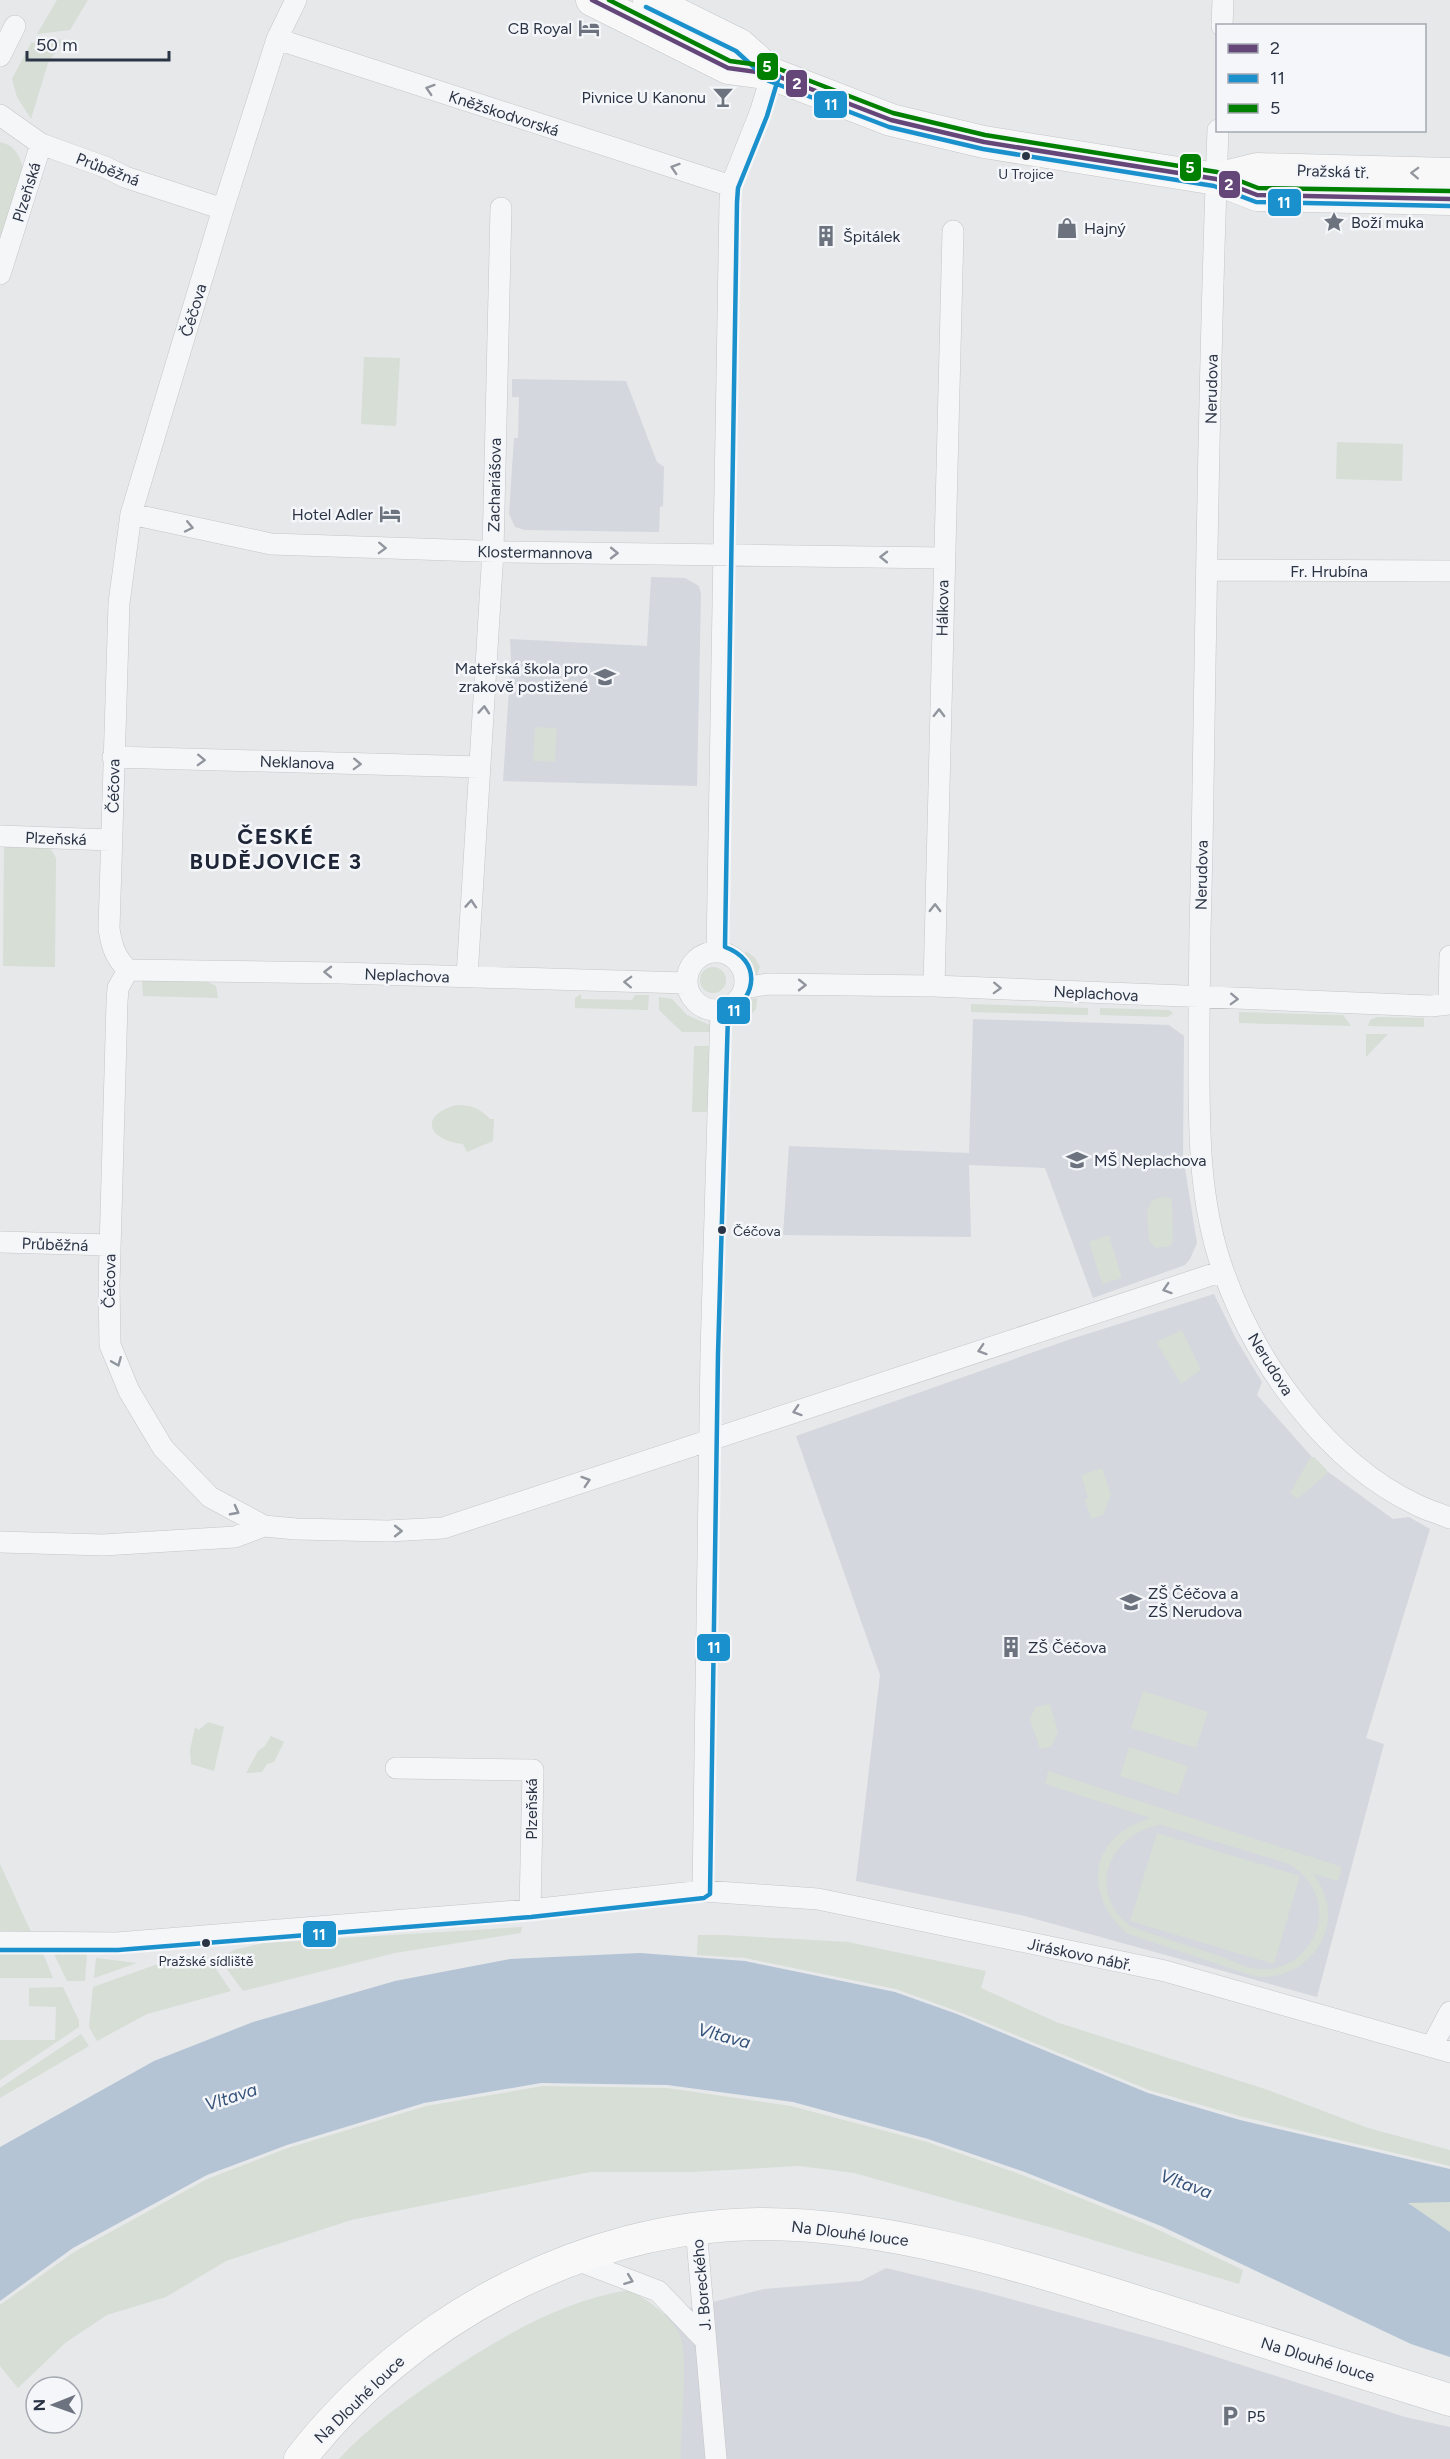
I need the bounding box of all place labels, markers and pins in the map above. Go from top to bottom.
hotel icon: CB Royal [577,16,601,40]
place label: CB Royal [508,19,572,38]
bar icon: Pivnice U Kanonu [711,85,735,109]
place label: Pivnice U Kanonu [582,88,706,107]
marker: U Trojice [1020,150,1032,162]
place label: U Trojice [998,166,1054,183]
place icon: Boží muka [1322,210,1346,234]
place label: Boží muka [1351,213,1424,232]
shop icon: Hajný [1055,216,1079,240]
place label: Hajný [1084,219,1126,238]
building icon: Špitálek [814,224,838,248]
place label: Špitálek [843,227,900,246]
hotel icon: Hotel Adler [378,502,402,526]
place label: Hotel Adler [292,505,374,524]
place label: Mateřská škola pro zrakově postižené [455,659,588,696]
school or university icon: Mateřská škola pro zrakově postižené [593,665,617,689]
school or university icon: MŠ Neplachova [1065,1148,1089,1172]
place label: MŠ Neplachova [1094,1151,1207,1170]
place label: Čéčova [733,1223,781,1240]
marker: Čéčova [716,1224,728,1236]
place label: ZŠ Čéčova a ZŠ Nerudova [1148,1584,1242,1621]
school or university icon: ZŠ Čéčova a ZŠ Nerudova [1119,1590,1143,1614]
building icon: ZŠ Čéčova [999,1635,1023,1659]
place label: ZŠ Čéčova [1028,1638,1106,1657]
marker: Pražské sídliště [200,1937,212,1949]
place label: Pražské sídliště [159,1953,254,1970]
parking icon: P5 [1218,2404,1242,2428]
place label: P5 [1247,2407,1265,2426]

